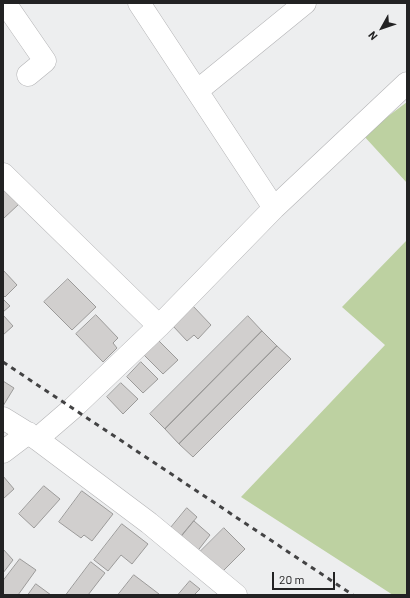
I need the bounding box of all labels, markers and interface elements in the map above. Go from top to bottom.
north arrow [362,8,402,48]
text: N [365,29,380,43]
scale bar [274,564,337,590]
text: 20 m [279,572,305,586]

